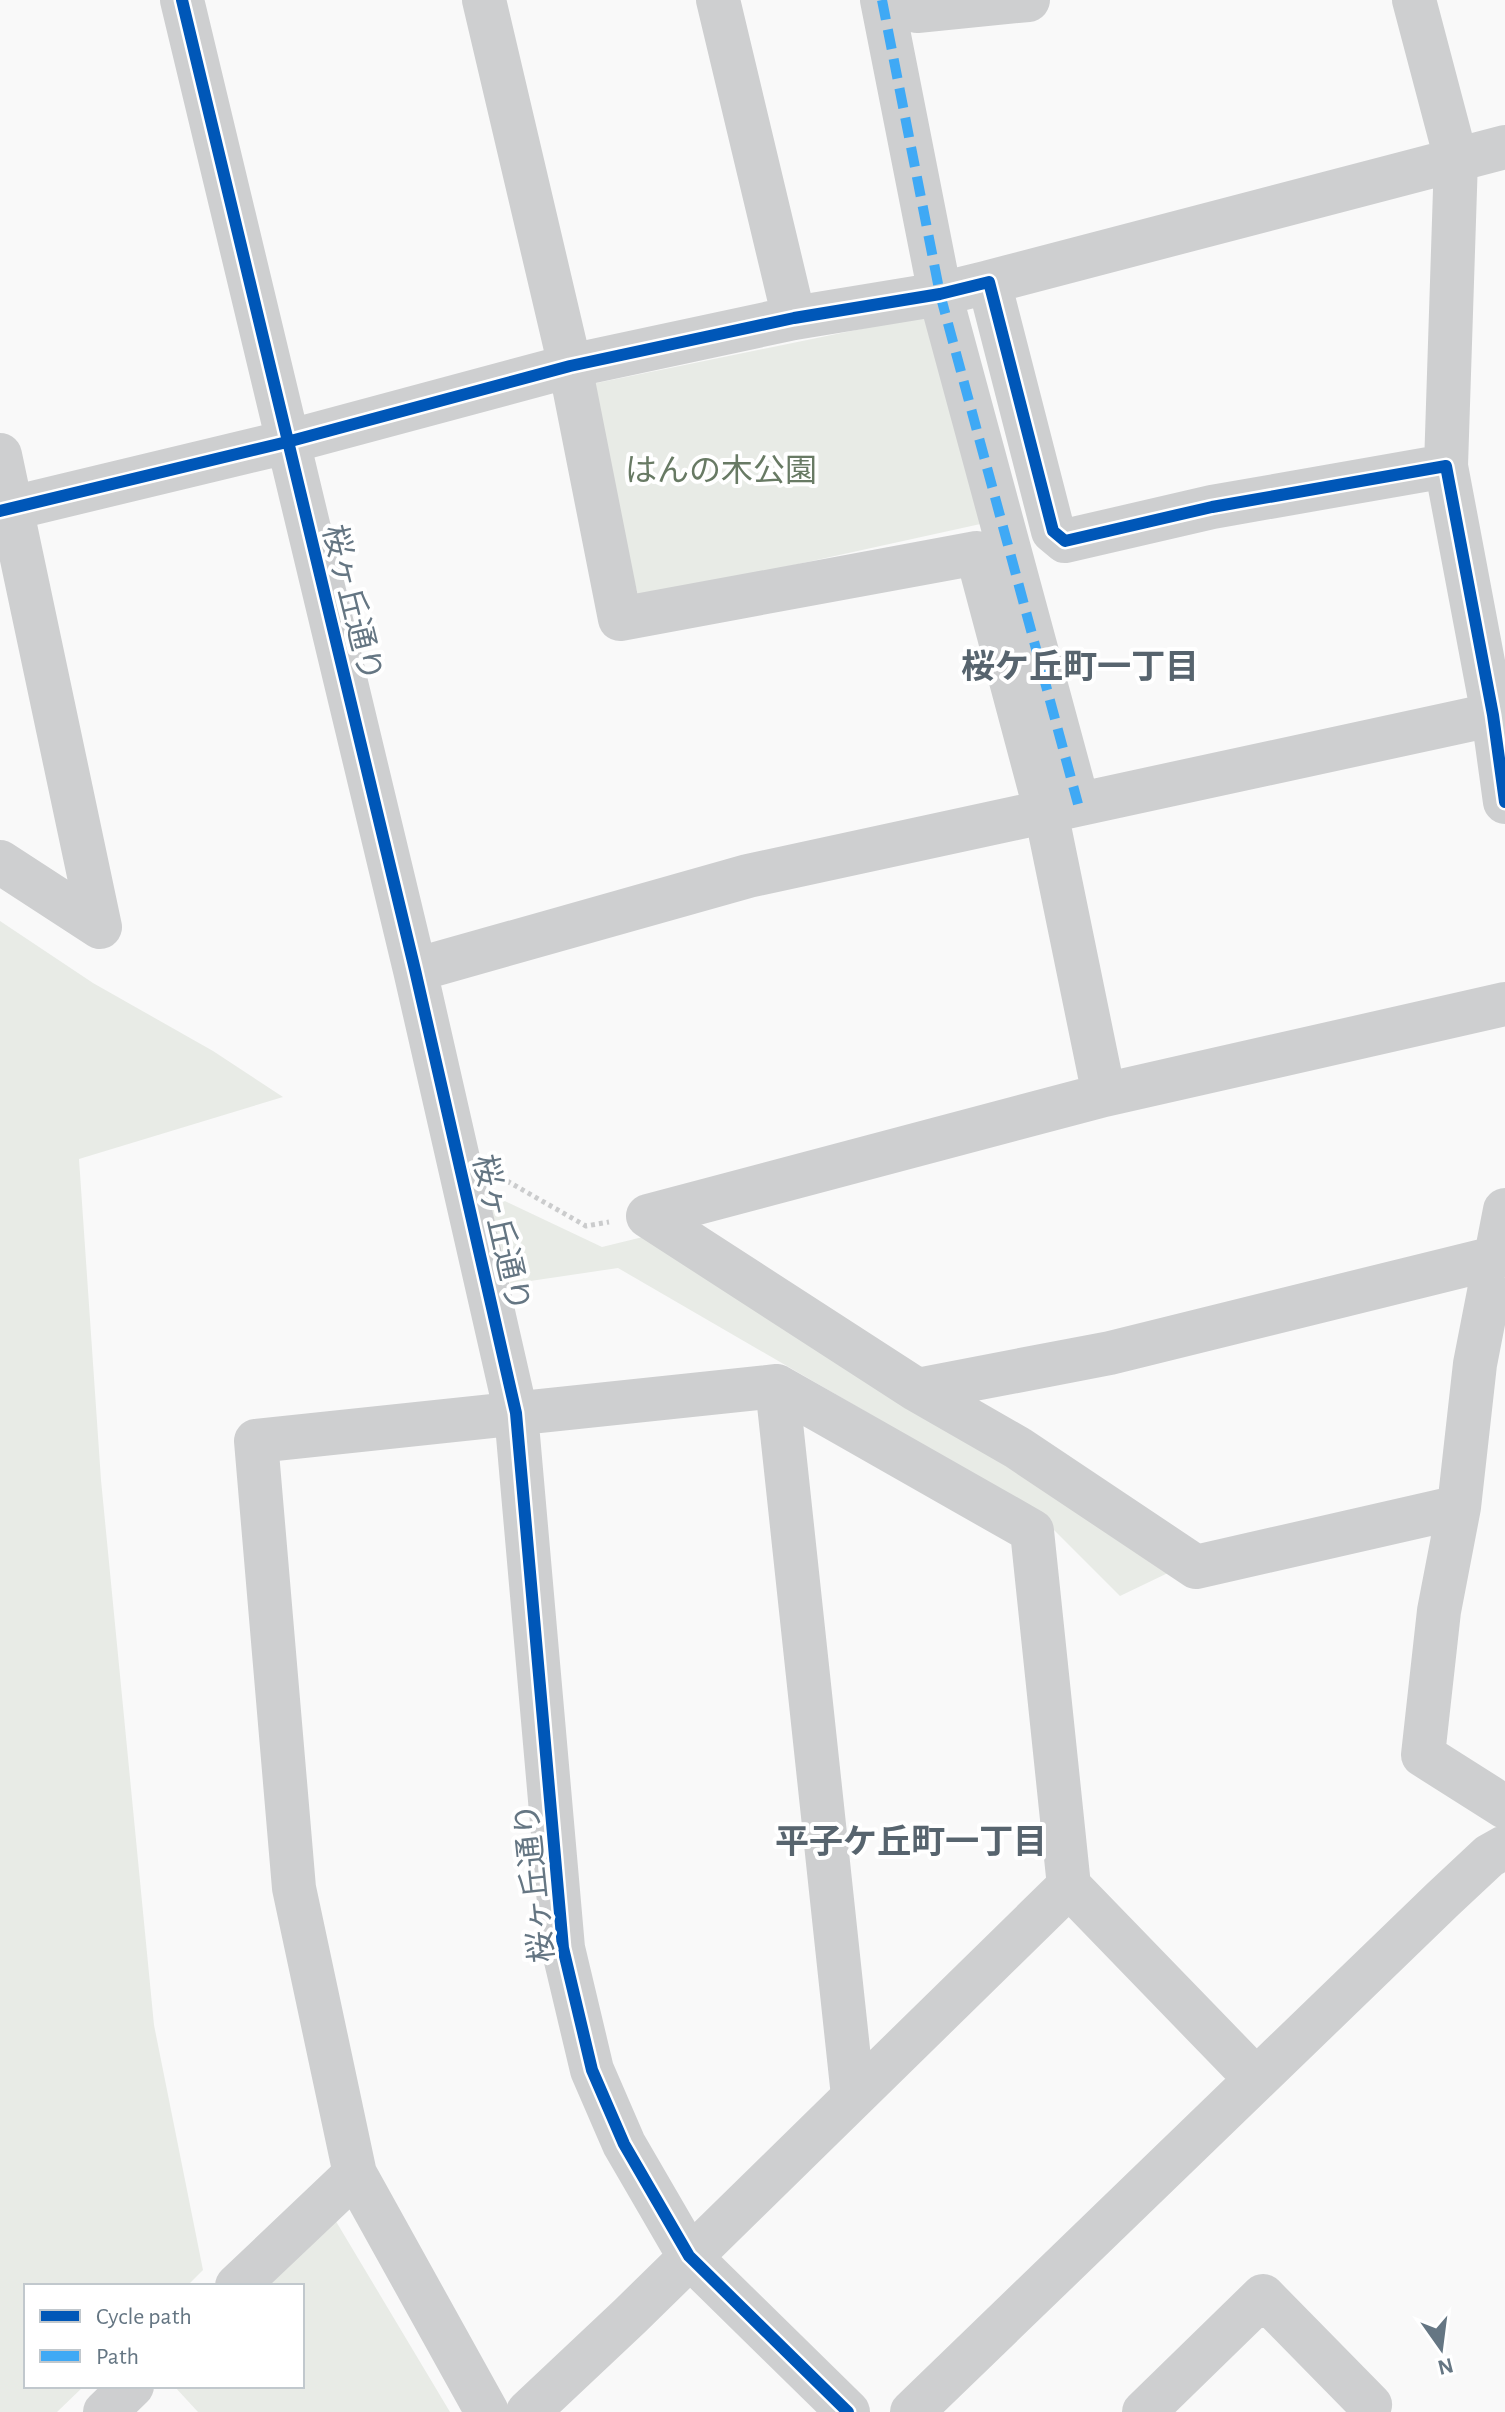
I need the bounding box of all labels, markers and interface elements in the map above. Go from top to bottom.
park label: はんの木公園 [625,454,817,487]
street label: 桜ヶ丘通り [317,521,388,685]
district label: 桜ケ丘町一丁目 [961,649,1199,685]
street label: 桜ヶ丘通り [467,1151,536,1315]
street label: 桜ヶ丘通り [510,1802,559,1964]
district label: 平子ケ丘町一丁目 [775,1824,1047,1860]
legend [24,2284,304,2388]
text: Cycle path [96,2305,192,2329]
north arrow [1401,2308,1481,2388]
text: Path [96,2345,139,2369]
text: N [1436,2354,1456,2379]

